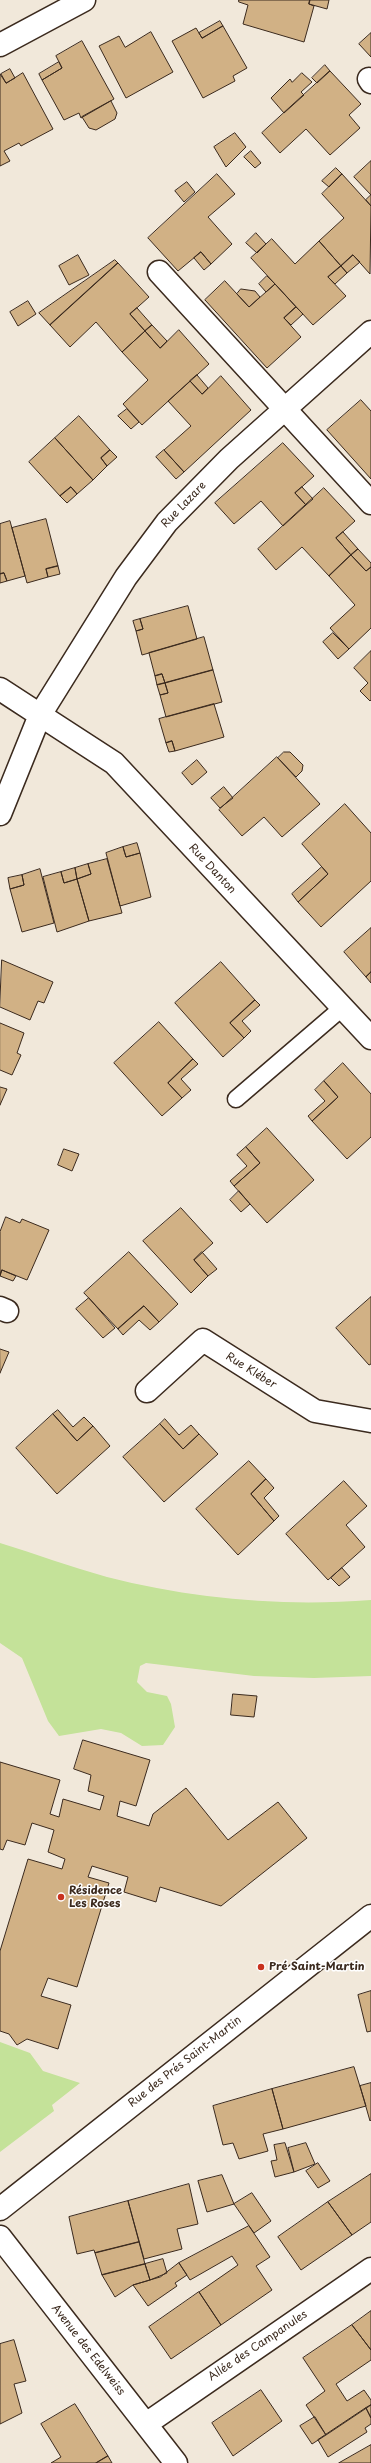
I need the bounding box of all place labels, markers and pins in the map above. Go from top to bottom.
place label: Résidence Les Roses [69,1884,122,1910]
marker: Résidence Les Roses [56,1892,66,1902]
place label: Pré Saint-Martin [269,1960,365,1974]
marker: Pré Saint-Martin [256,1962,266,1972]

